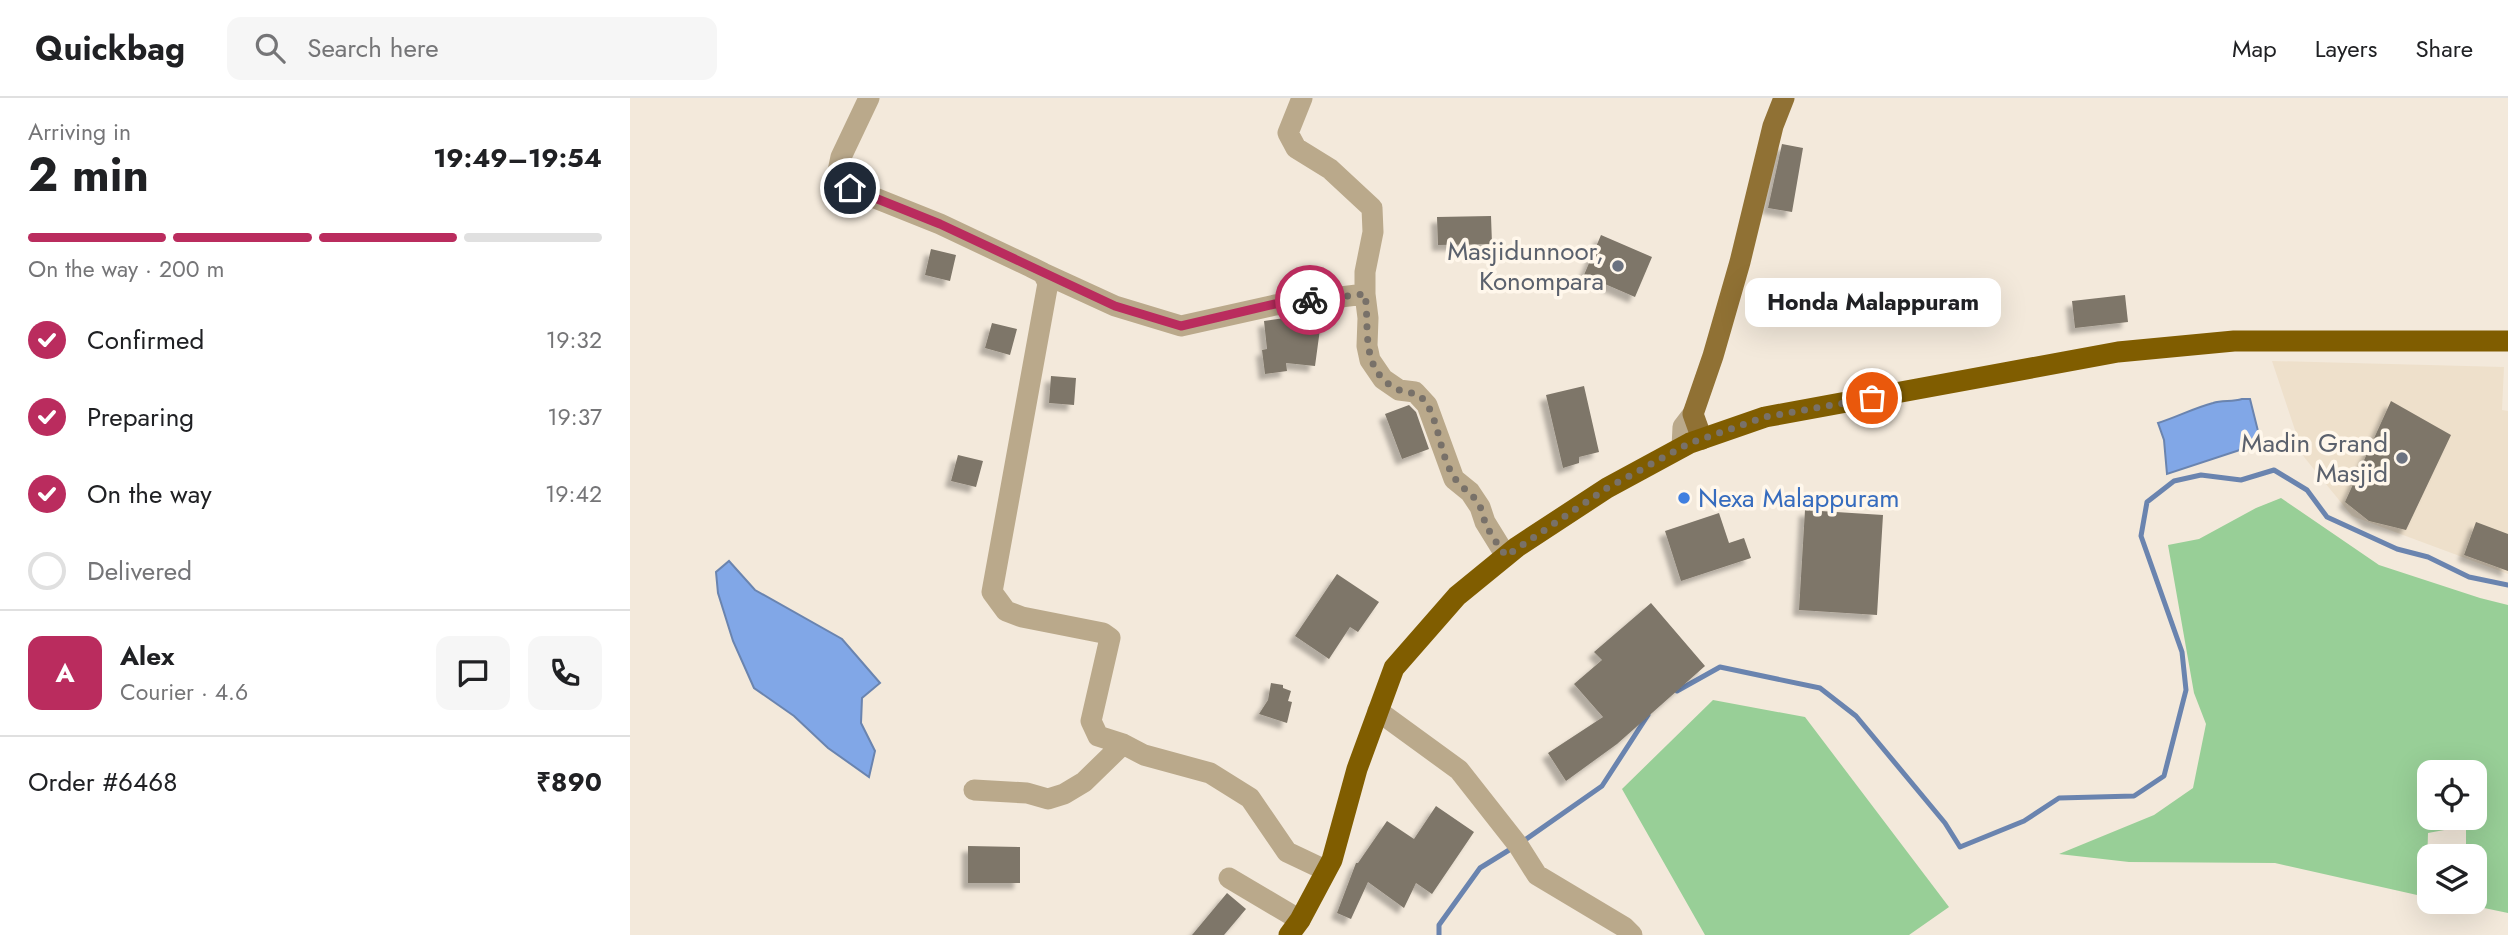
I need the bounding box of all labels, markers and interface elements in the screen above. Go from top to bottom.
search box [227,17,717,80]
text: Quickbag [35,25,185,72]
icon: search [251,29,289,67]
text: Search here [307,29,439,67]
text: Map [2232,31,2277,66]
text: Layers [2315,31,2377,66]
text: Share [2415,31,2473,66]
text: Arriving in [28,115,131,149]
text: 19:49–19:54 [433,139,602,177]
text: 2 min [28,142,149,208]
pin [820,158,880,218]
icon: home [831,169,869,207]
place label: Masjidunnoor, Konompara [1447,232,1604,300]
text: On the way · 200 m [28,252,224,286]
marker: Masjidunnoor, Konompara [1610,258,1626,274]
courier [1275,265,1345,335]
callout: Honda Malappuram [1744,279,2000,328]
icon: bike [1291,281,1329,319]
text: Honda Malappuram [1767,285,1979,319]
icon: check [28,321,66,359]
text: Confirmed [87,321,204,359]
text: 19:32 [546,323,602,357]
pin [1842,368,1902,428]
icon: bag [1853,379,1891,417]
icon: check [28,398,66,436]
text: Preparing [87,398,194,436]
text: 19:37 [547,400,602,434]
place label: Madin Grand Masjid [2241,424,2388,492]
marker: Madin Grand Masjid [2394,450,2410,466]
icon: check [28,475,66,513]
text: On the way [87,475,212,513]
text: 19:42 [545,477,602,511]
place label: Nexa Malappuram [1698,479,1899,517]
marker: Nexa Malappuram [1676,490,1692,506]
text: Delivered [87,552,192,590]
button: chat [436,636,510,710]
button: phone [528,636,602,710]
text: Alex [120,637,174,675]
text: A [55,654,75,692]
text: Courier · 4.6 [120,675,248,709]
map controls [2417,760,2487,914]
button: locate [2417,760,2487,830]
text: Order #6468 [28,763,177,801]
text: ₹890 [536,763,602,801]
button: layers [2417,844,2487,914]

